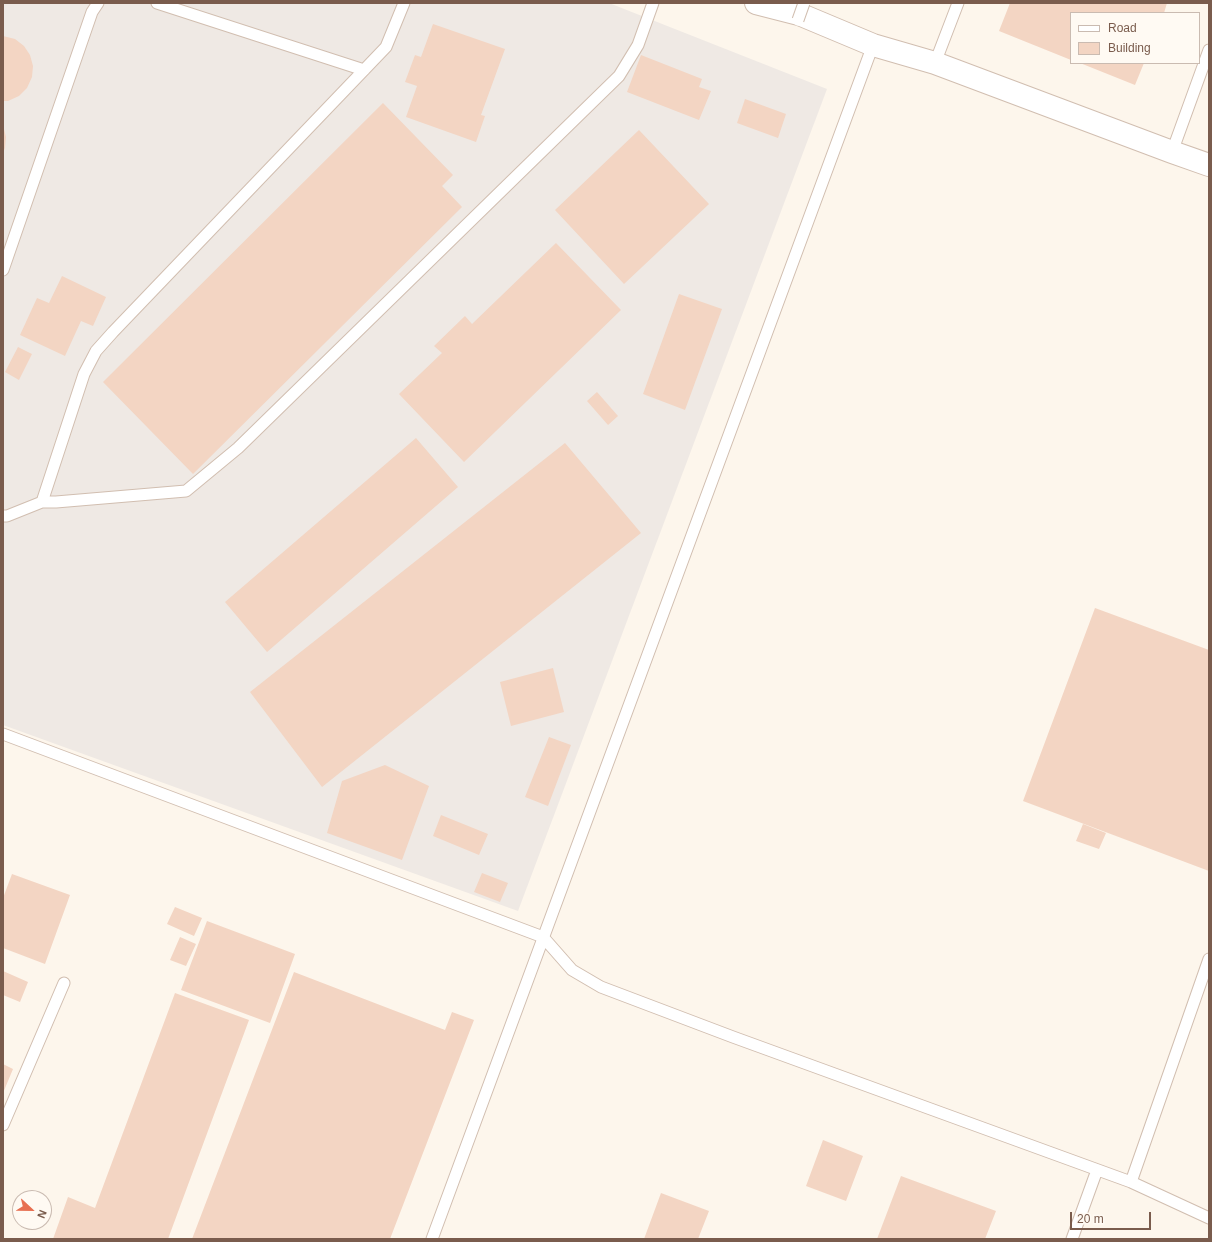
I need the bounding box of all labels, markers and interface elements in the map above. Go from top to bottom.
legend [1070,12,1200,64]
text: Road [1108,21,1137,35]
text: Building [1108,41,1151,55]
north arrow [12,1190,52,1230]
scale bar [1072,1204,1153,1230]
text: N [35,1208,49,1220]
text: 20 m [1077,1212,1104,1226]

